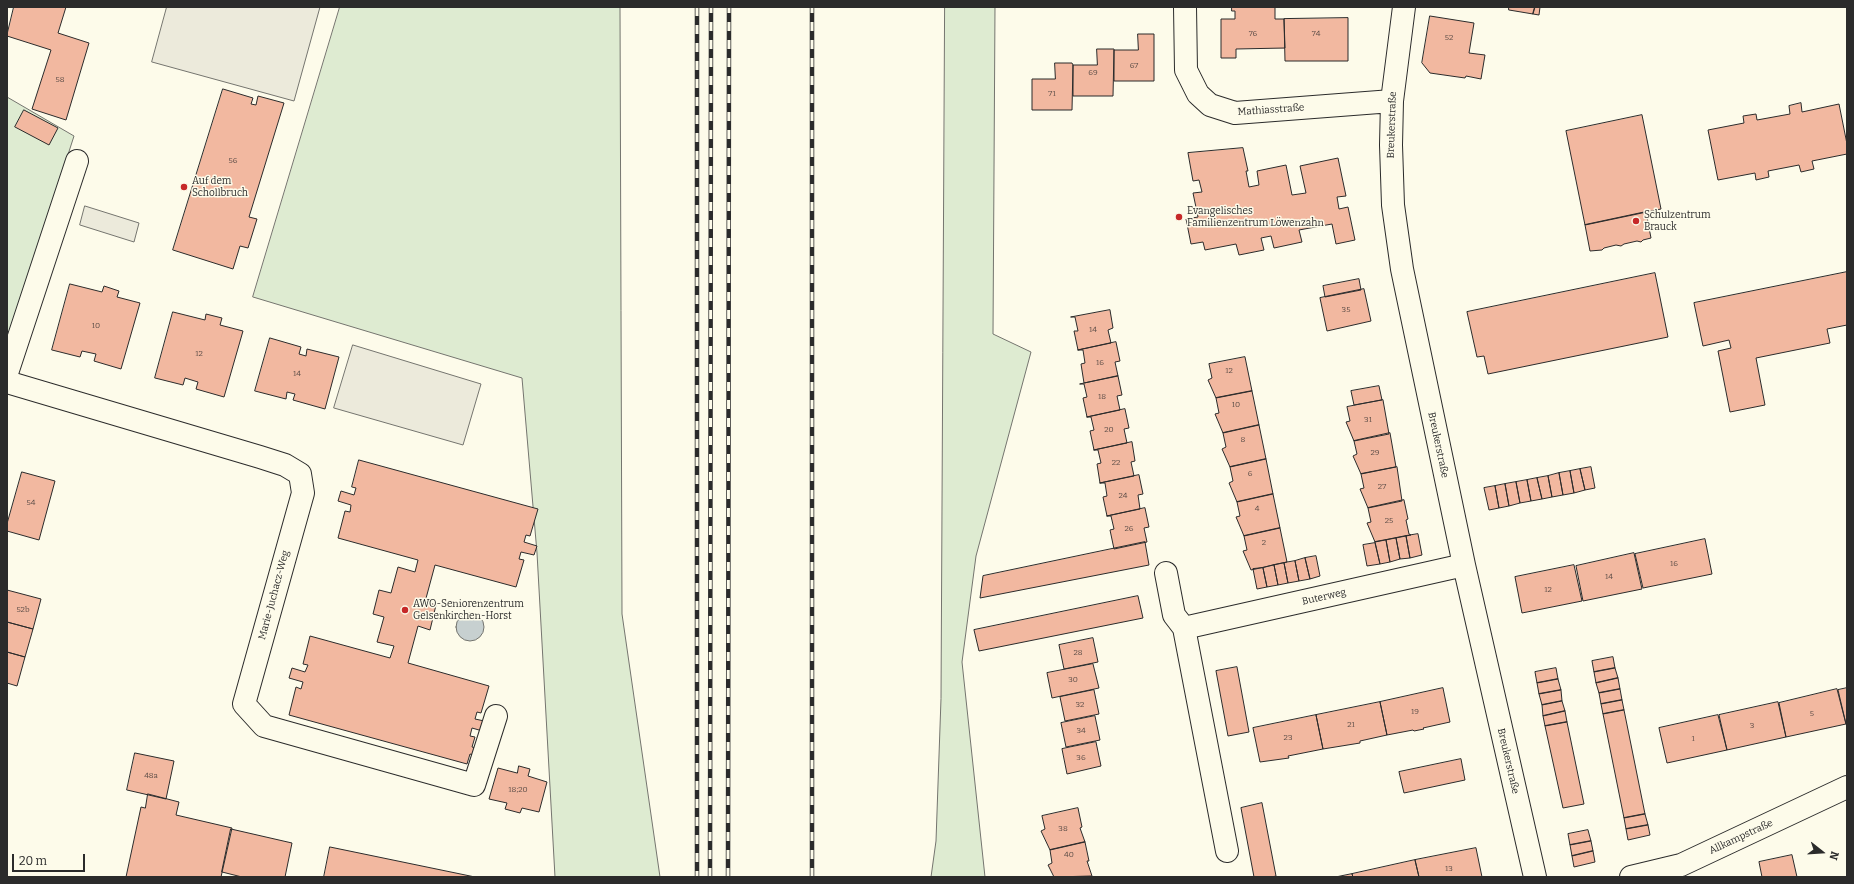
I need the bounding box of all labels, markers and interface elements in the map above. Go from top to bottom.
house number: 76 [1249,29,1257,39]
house number: 74 [1312,29,1320,39]
house number: 52 [1445,33,1453,43]
house number: 67 [1130,61,1138,71]
house number: 69 [1088,68,1098,78]
house number: 58 [55,75,65,85]
house number: 71 [1048,89,1056,99]
street label: Breukerstraße [1385,91,1399,159]
street label: Mathiasstraße [1237,102,1305,118]
house number: 56 [229,156,237,166]
place label: Auf dem Schollbruch [192,175,248,198]
marker: Auf dem Schollbruch [179,182,189,192]
place label: Evangelisches Familienzentrum Löwenzahn [1187,205,1324,228]
place label: Schulzentrum Brauck [1644,209,1710,232]
marker: Evangelisches Familienzentrum Löwenzahn [1174,212,1184,222]
marker: Schulzentrum Brauck [1631,216,1641,226]
house number: 35 [1342,305,1350,315]
house number: 10 [92,321,100,331]
house number: 14 [1089,325,1097,335]
house number: 12 [195,349,203,359]
house number: 16 [1096,358,1104,368]
house number: 12 [1225,366,1233,376]
house number: 14 [293,369,301,379]
house number: 18 [1098,392,1106,402]
house number: 10 [1232,400,1240,410]
street label: Breukerstraße [1425,411,1451,479]
house number: 31 [1364,415,1372,425]
house number: 20 [1104,425,1114,435]
house number: 8 [1241,435,1245,445]
house number: 29 [1370,448,1380,458]
house number: 22 [1112,458,1120,468]
house number: 6 [1248,469,1252,479]
house number: 27 [1378,482,1386,492]
house number: 24 [1118,491,1128,501]
house number: 54 [27,498,35,508]
house number: 4 [1255,504,1259,514]
house number: 25 [1385,516,1393,526]
house number: 26 [1124,524,1134,534]
house number: 2 [1262,538,1266,548]
street label: Marie-Juchacz-Weg [256,549,292,641]
house number: 16 [1670,559,1678,569]
house number: 14 [1605,572,1613,582]
house number: 12 [1544,585,1552,595]
street label: Buterweg [1301,586,1347,608]
place label: AWO-Seniorenzentrum Gelsenkirchen-Horst [413,598,524,622]
house number: 52b [16,605,30,615]
marker: AWO-Seniorenzentrum Gelsenkirchen-Horst [400,605,410,615]
house number: 28 [1073,648,1083,658]
house number: 30 [1068,675,1078,685]
house number: 32 [1076,700,1084,710]
house number: 19 [1411,707,1419,717]
house number: 5 [1810,709,1814,719]
house number: 21 [1347,720,1355,730]
house number: 3 [1750,721,1754,731]
house number: 34 [1076,726,1086,736]
street label: Breukerstraße [1495,727,1521,795]
house number: 23 [1284,733,1292,743]
house number: 1 [1691,734,1695,744]
house number: 36 [1076,753,1086,763]
house number: 48a [144,771,158,781]
house number: 18;20 [508,785,528,795]
street label: Allkampstraße [1707,817,1775,857]
house number: 38 [1058,824,1068,834]
north arrow [1802,832,1842,872]
scale bar [14,846,87,872]
house number: 40 [1064,850,1074,860]
text: N [1826,850,1841,862]
text: 20 m [19,854,47,868]
house number: 13 [1445,864,1453,874]

